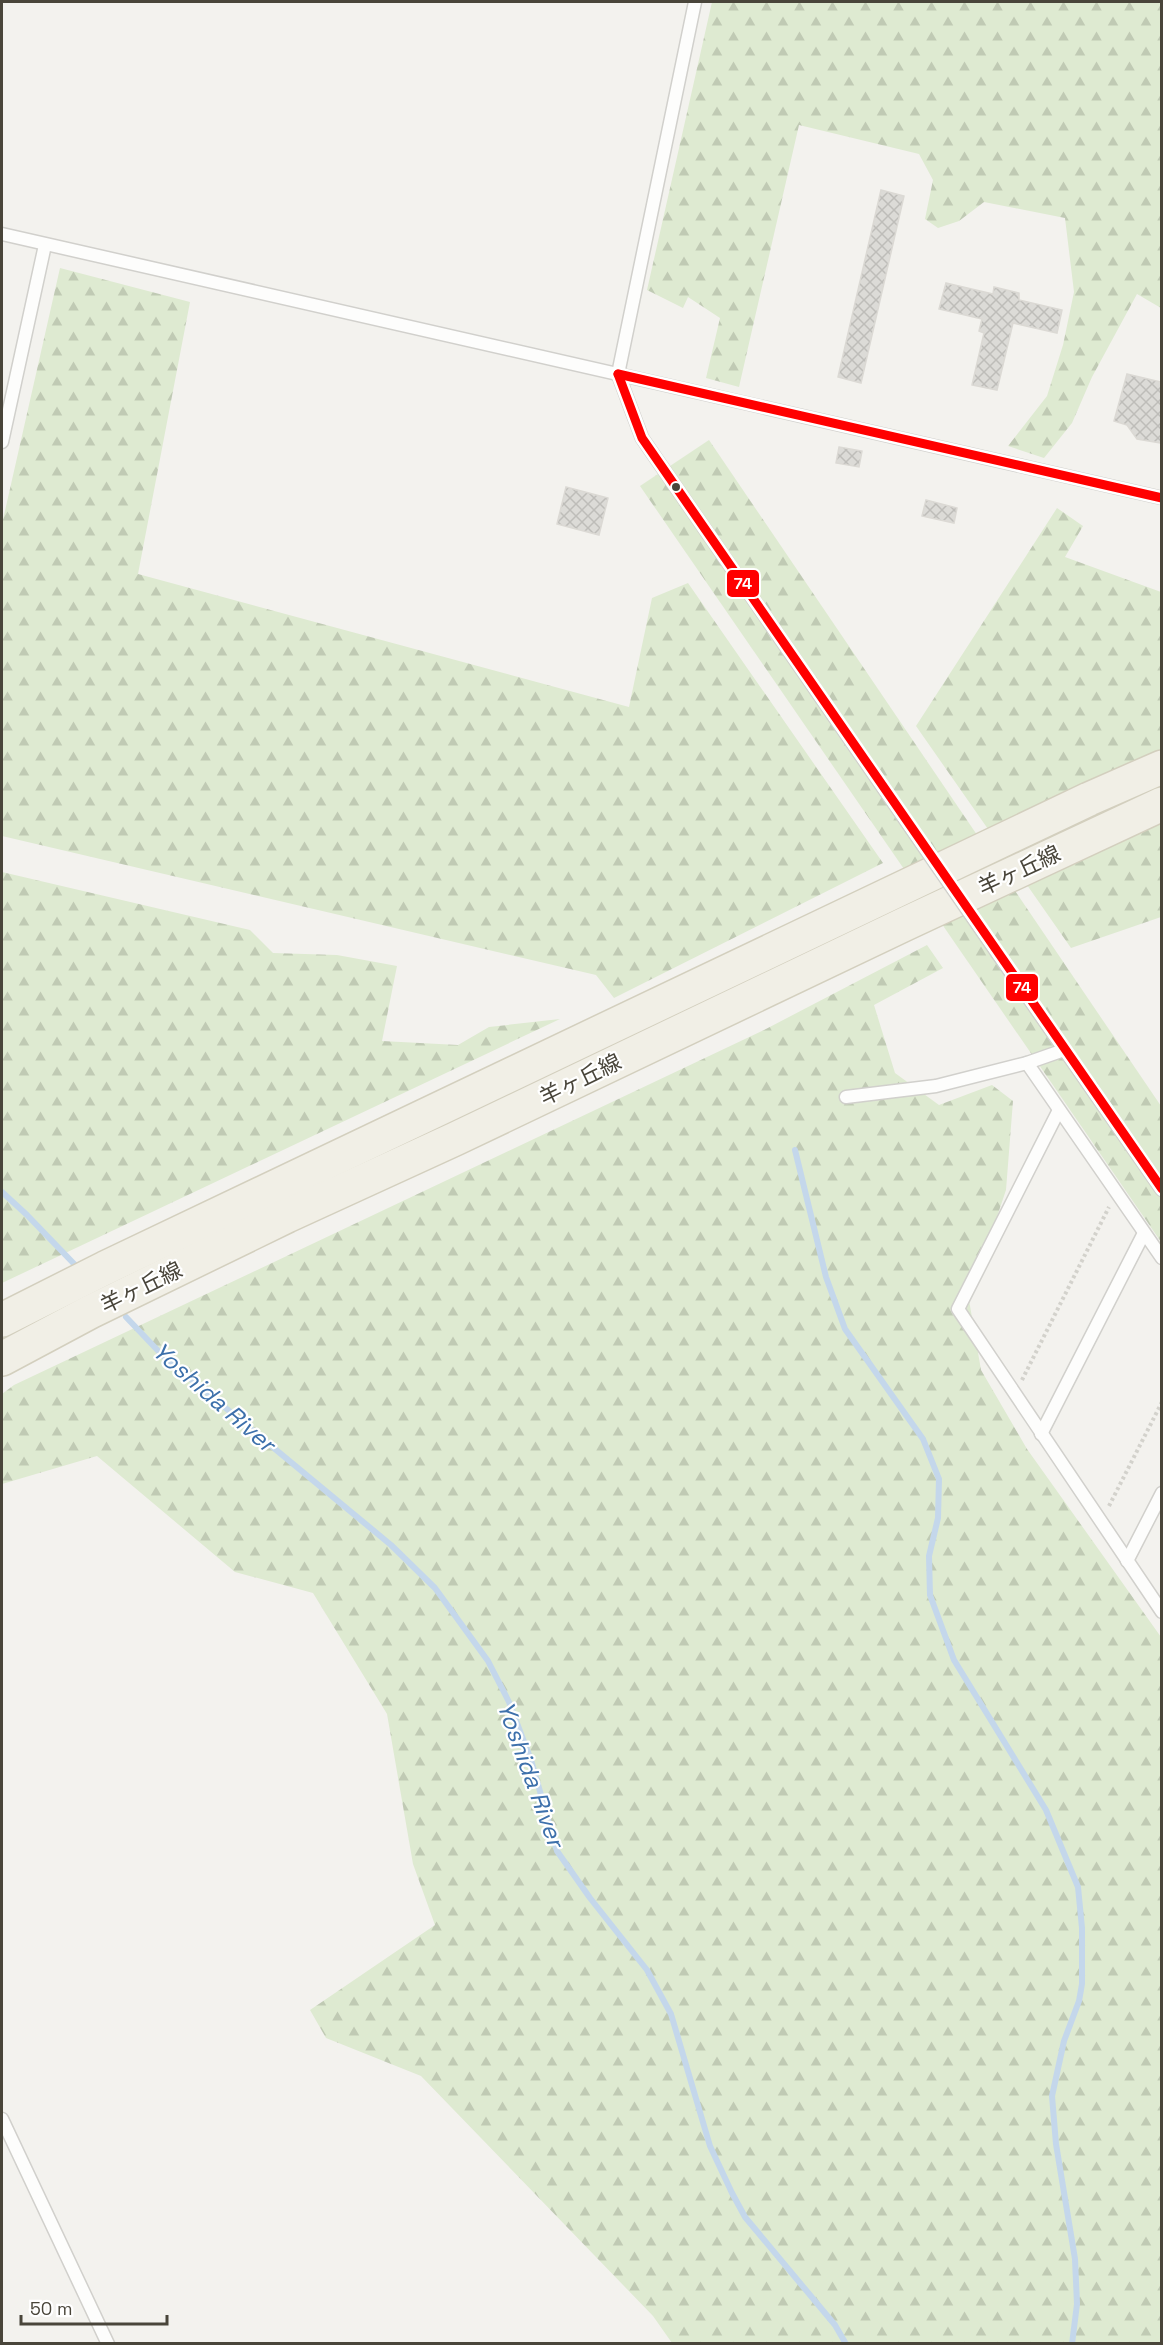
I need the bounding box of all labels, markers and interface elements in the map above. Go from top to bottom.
unlabelled marker [670,481,682,493]
line badge: 74 [726,569,760,598]
text: 74 [734,573,752,594]
street label: 羊ヶ丘線 [973,839,1065,901]
line badge: 74 [1005,973,1039,1002]
text: 74 [1013,977,1031,998]
street label: 羊ヶ丘線 [534,1047,626,1111]
street label: 羊ヶ丘線 [95,1255,187,1319]
water label: Yoshida River [146,1335,284,1461]
water label: Yoshida River [490,1697,573,1854]
scale bar [21,2288,166,2326]
text: 50 m [30,2297,72,2320]

